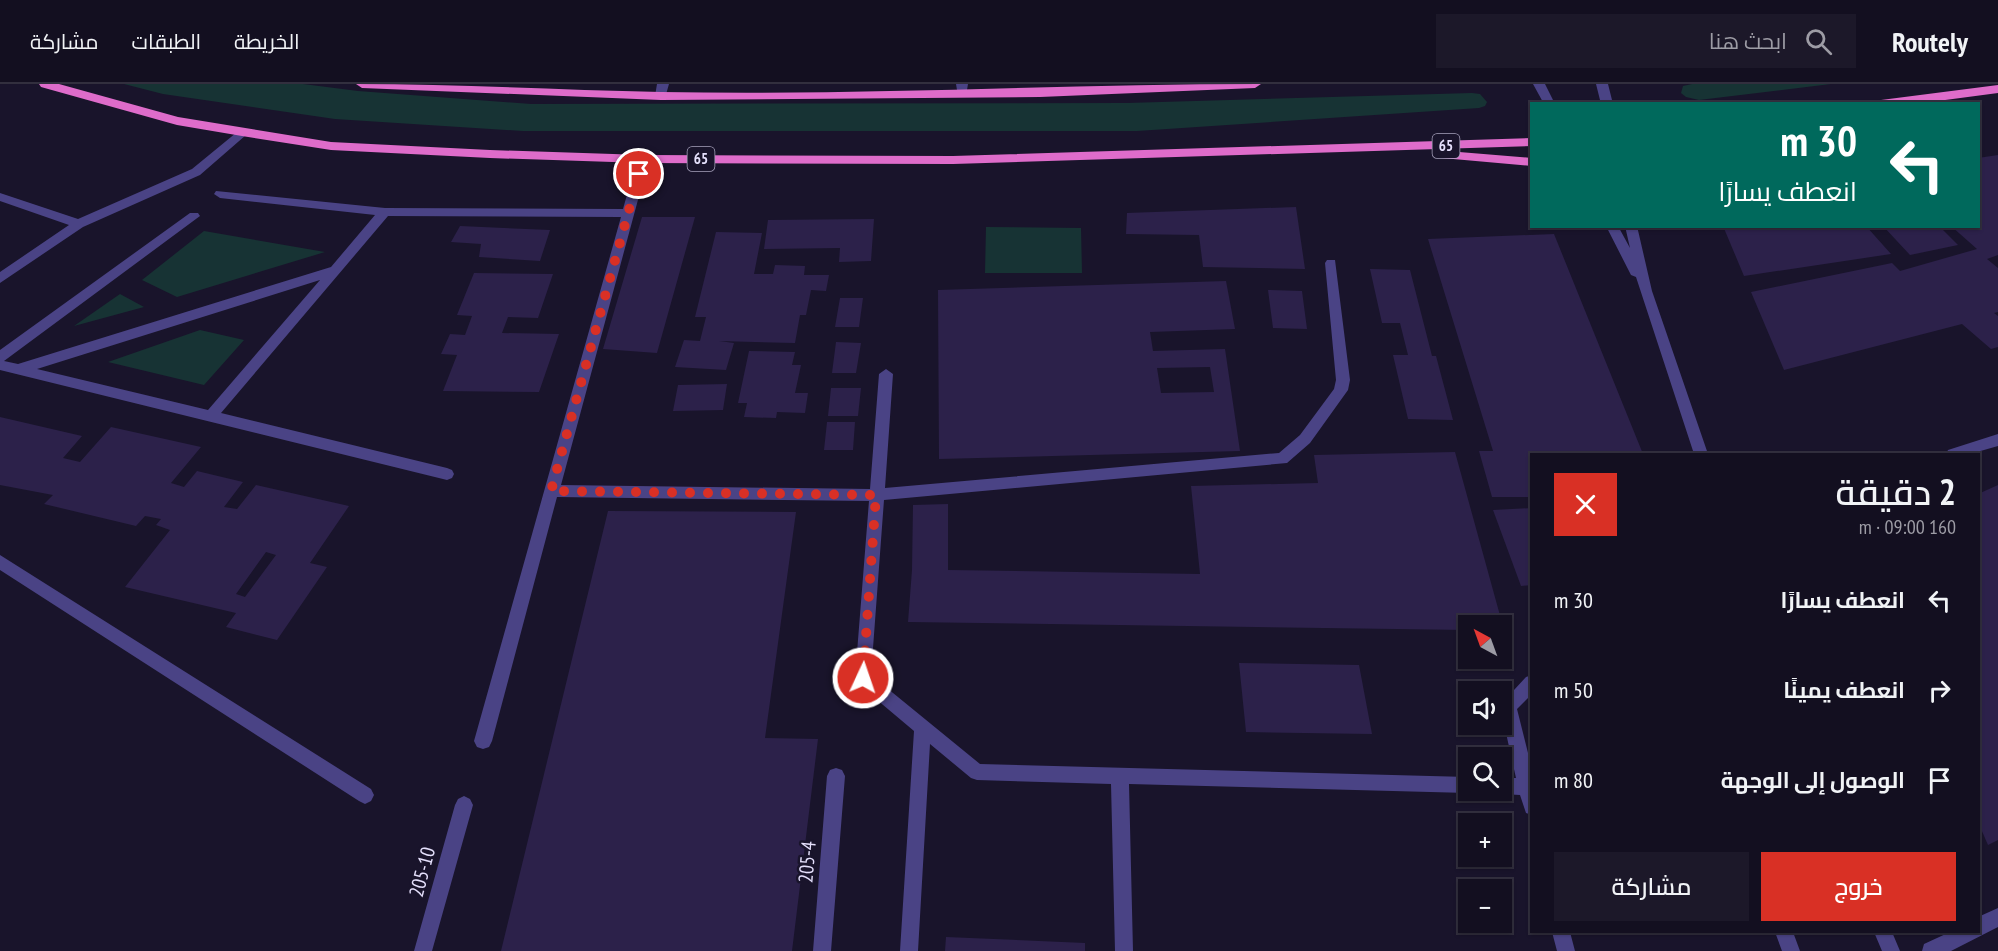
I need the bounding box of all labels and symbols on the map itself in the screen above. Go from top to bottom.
road number: 65 [1432,134,1460,158]
road number: 65 [688,147,714,171]
pin [613,148,664,199]
north arrow [1458,615,1512,669]
position arrow [831,646,895,710]
street label: 205-4 [792,840,822,884]
street label: 205-10 [403,844,441,900]

